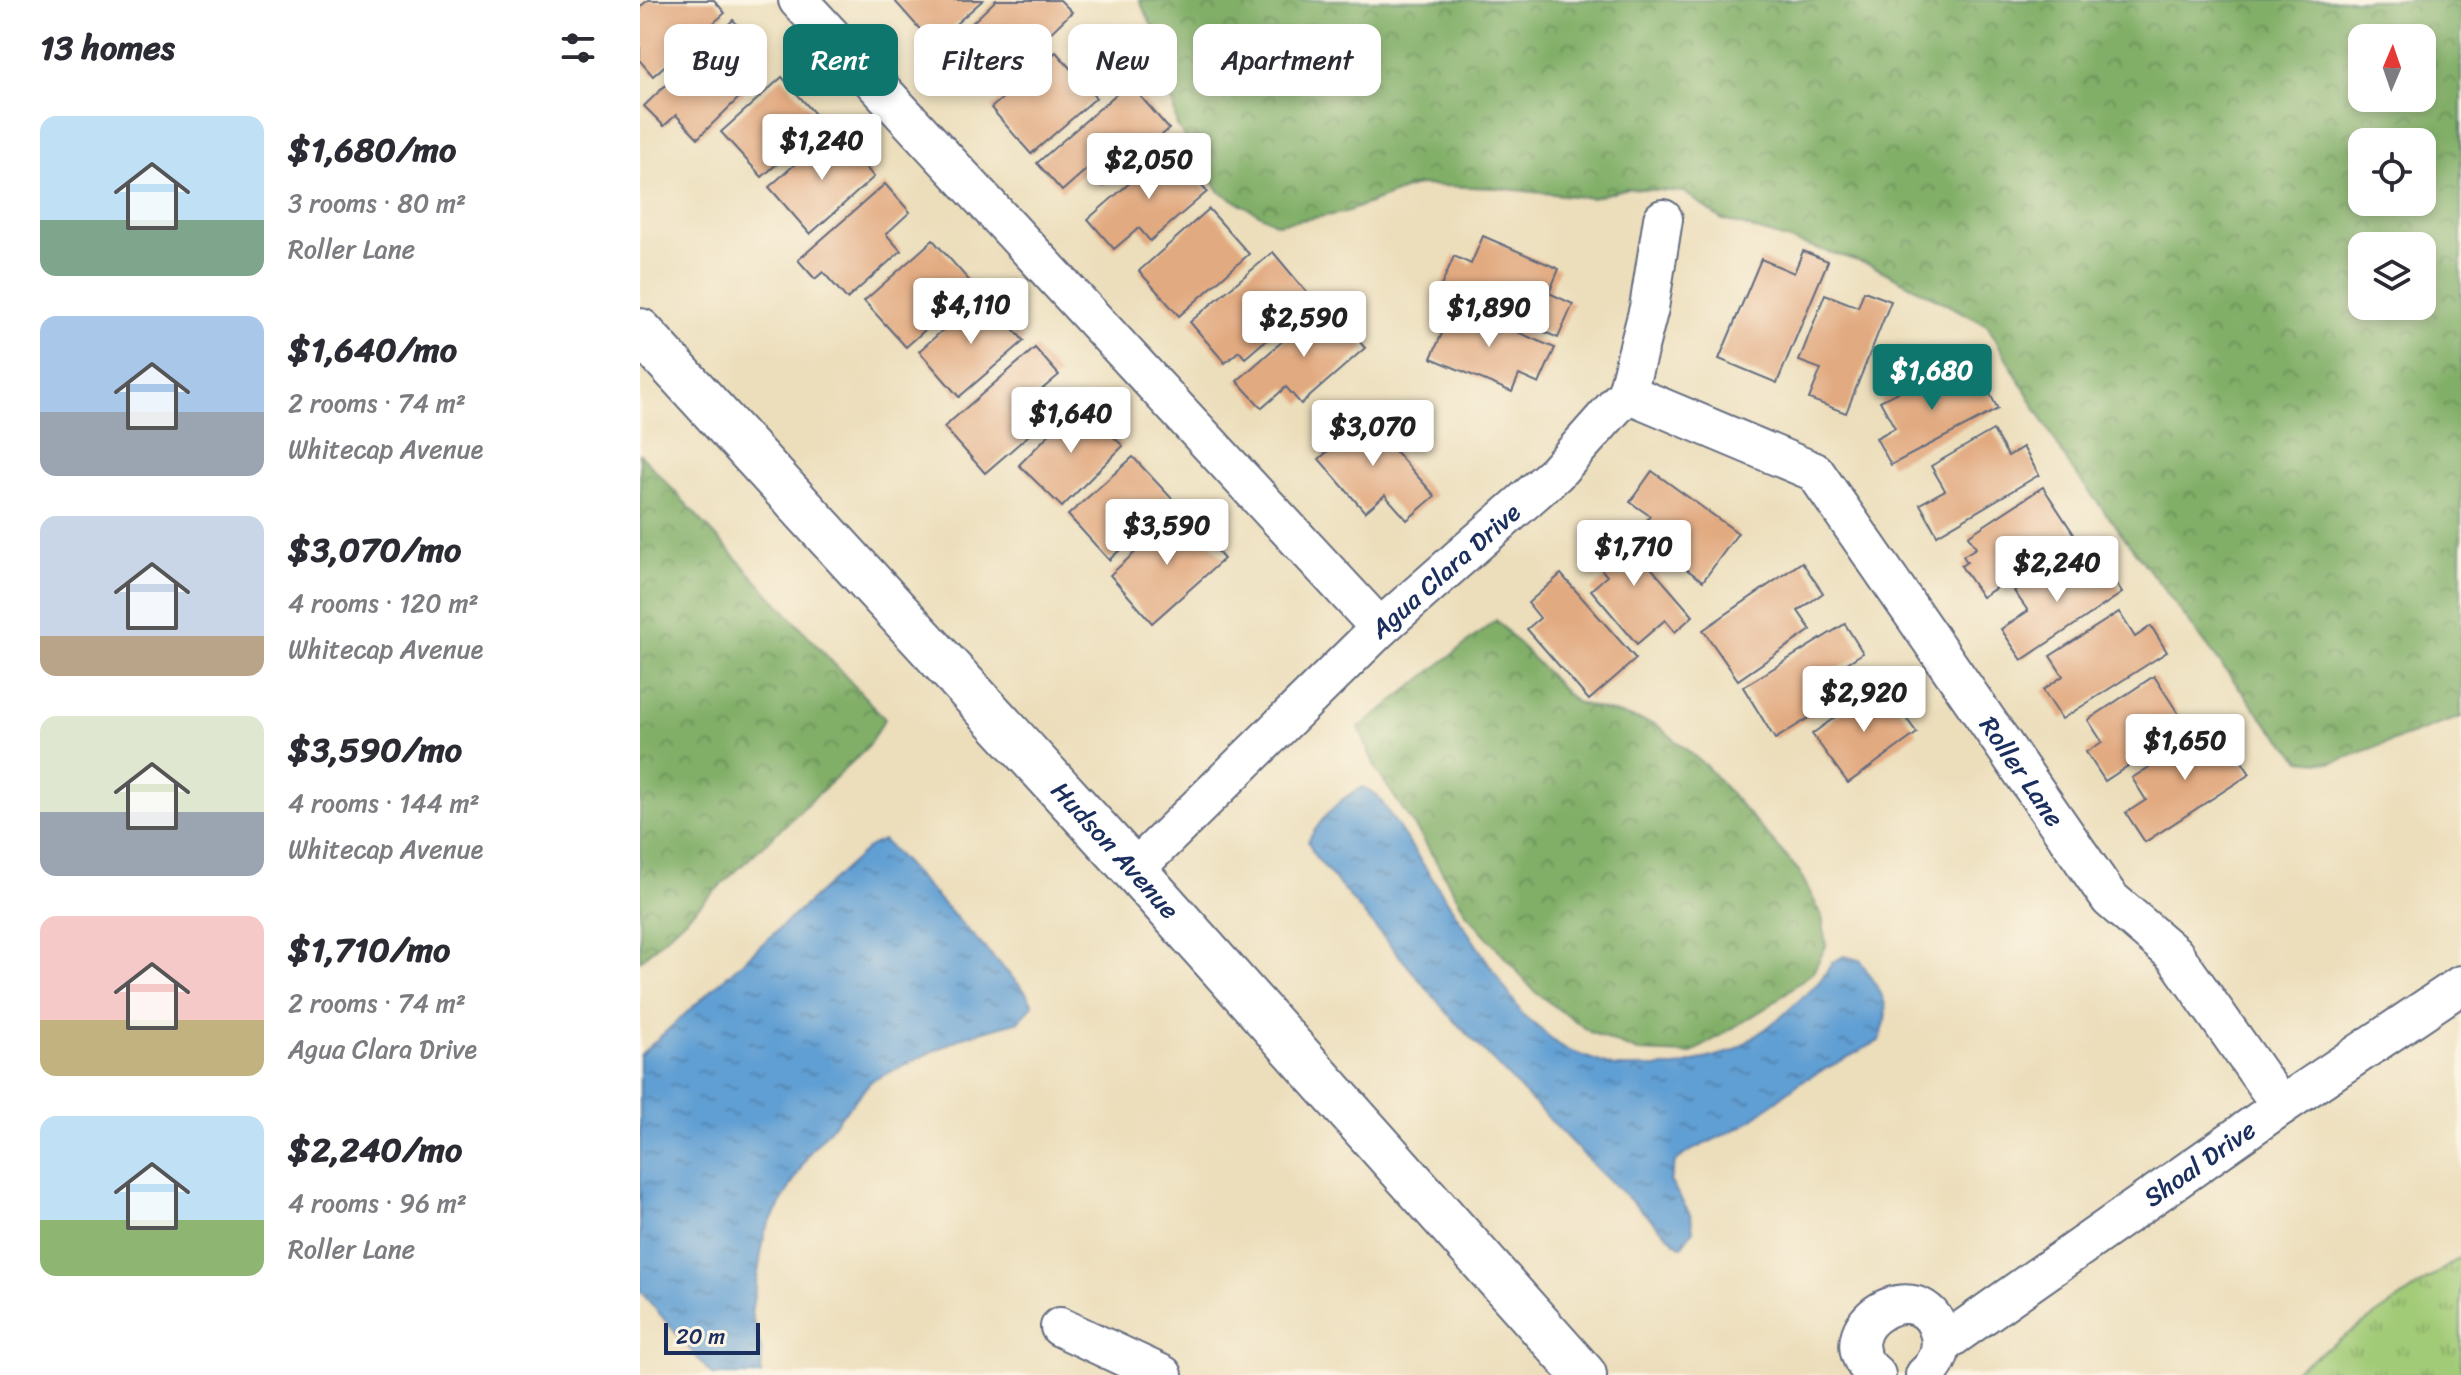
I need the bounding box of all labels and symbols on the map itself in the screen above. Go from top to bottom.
north arrow [2348,24,2436,112]
pin: $1,240 [757,114,887,182]
pin: $2,050 [1084,133,1214,201]
pin: $4,110 [906,278,1036,346]
pin: $1,890 [1424,281,1554,349]
pin: $2,590 [1239,291,1369,359]
pin: $1,680 [1867,344,1997,412]
pin: $1,640 [1006,387,1136,455]
pin: $3,070 [1308,400,1438,468]
street label: Agua Clara Drive [1358,490,1532,651]
pin: $3,590 [1102,499,1232,567]
pin: $1,710 [1569,520,1699,588]
pin: $2,240 [1992,536,2122,604]
pin: $2,920 [1799,666,1929,734]
street label: Roller Lane [1967,706,2077,837]
pin: $1,650 [2120,714,2250,782]
street label: Hudson Avenue [1040,770,1191,930]
street label: Shoal Drive [2133,1107,2266,1219]
scale bar [664,1319,760,1355]

